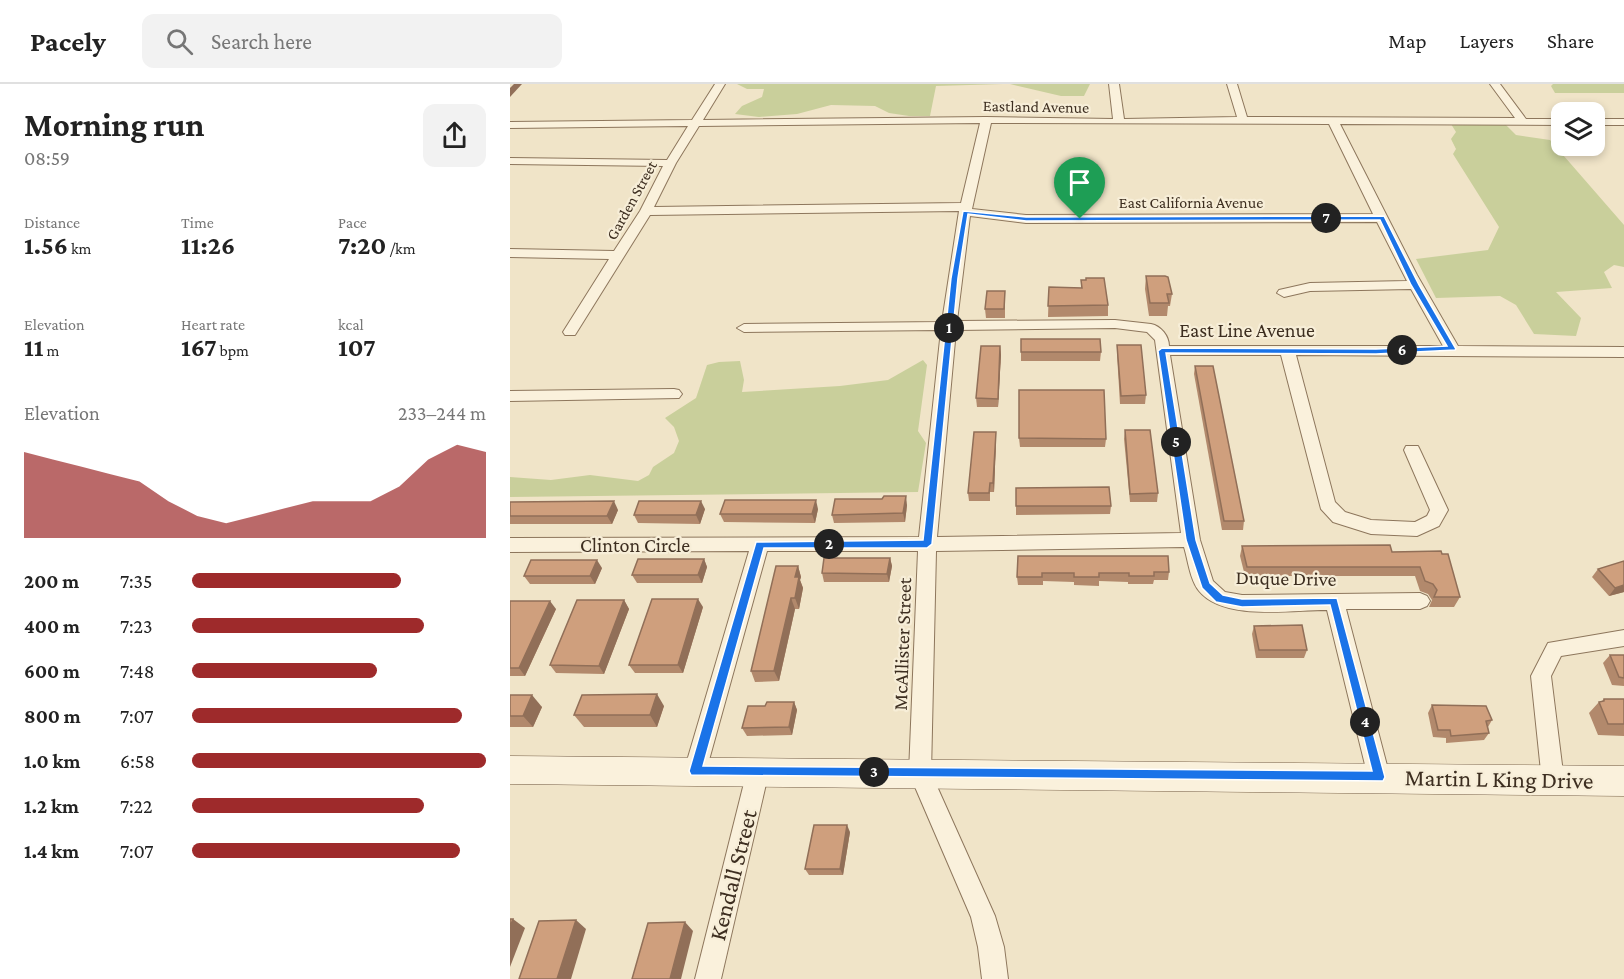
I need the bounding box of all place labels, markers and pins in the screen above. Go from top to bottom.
pin [1054,157,1105,219]
pin: 7 [1311,203,1341,233]
pin: 1 [934,313,964,343]
pin: 6 [1387,335,1417,365]
pin: 5 [1161,427,1191,457]
pin: 2 [814,529,844,559]
pin: 4 [1350,707,1380,737]
pin: 3 [859,757,889,787]

